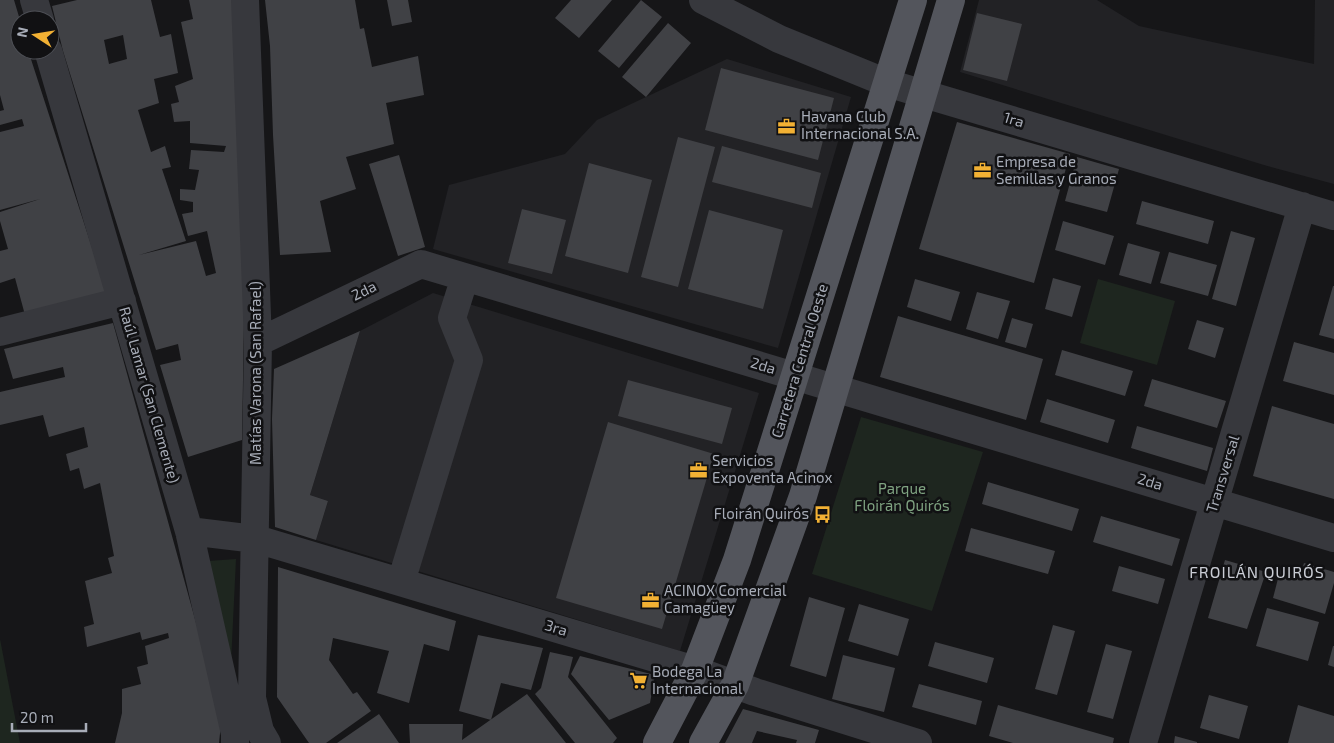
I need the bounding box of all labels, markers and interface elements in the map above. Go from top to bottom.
north arrow [10,10,60,60]
text: N [12,25,31,39]
place label: Havana Club Internacional S.A. [801,107,919,142]
street label: 1ra [1002,107,1027,131]
office icon: Havana Club Internacional S.A. [777,116,797,136]
place label: Empresa de Semillas y Granos [996,152,1117,187]
office icon: Empresa de Semillas y Granos [972,161,992,181]
street label: 2da [348,276,379,304]
street label: Matías Varona (San Rafael) [246,281,264,465]
street label: Carretera Central Oeste [767,281,831,440]
street label: Raúl Lamar (San Clemente) [116,304,184,485]
street label: 2da [749,353,778,377]
street label: Transversal [1202,432,1243,515]
place label: Servicios Expoventa Acinox [712,451,832,486]
office icon: Servicios Expoventa Acinox [688,460,708,480]
street label: 2da [1136,469,1165,493]
park label: Parque Floirán Quirós [854,479,950,515]
place label: Floirán Quirós [714,504,809,523]
bus stop icon: Floirán Quirós [813,504,833,524]
district label: FROILÁN QUIRÓS [1189,562,1325,582]
place label: ACINOX Comercial Camagüey [664,581,787,616]
office icon: ACINOX Comercial Camagüey [640,590,660,610]
street label: 3ra [543,615,570,639]
place label: Bodega La Internacional [652,662,743,697]
supermarket icon: Bodega La Internacional [628,671,648,691]
scale bar [12,700,86,732]
text: 20 m [20,708,54,726]

